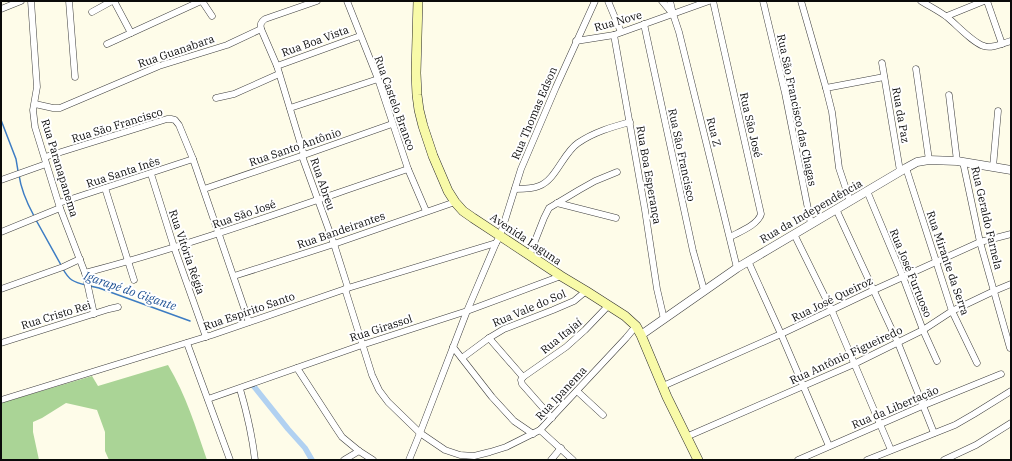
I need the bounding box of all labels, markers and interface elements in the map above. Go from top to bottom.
street label: Rua Nove [593,7,644,34]
street label: Rua Boa Vista [279,22,351,60]
street label: Rua Guanabara [136,31,216,71]
street label: Rua São Francisco das Chagas [774,33,820,187]
street label: Rua Castelo Branco [371,54,419,152]
street label: Rua Thomas Edson [508,64,560,162]
street label: Rua da Paz [889,86,913,144]
street label: Rua São José [737,91,765,159]
street label: Rua São Francisco [70,104,164,146]
street label: Rua São Francisco [665,107,699,203]
street label: Rua Z [704,116,724,148]
street label: Rua Paranapanema [38,117,82,219]
street label: Rua Santo Antônio [247,125,343,169]
street label: Rua Boa Esperança [633,125,665,225]
street label: Rua Santa Inês [84,153,162,191]
street label: Rua Abreu [308,156,339,212]
street label: Rua Geraldo Farnela [968,165,1006,271]
street label: Rua da Independência [757,176,865,246]
street label: Rua São José [210,197,278,231]
street label: Rua Vitória Régia [166,208,208,296]
street label: Rua Bandeirantes [295,208,387,252]
street label: Rua Mirante da Serra [924,209,972,317]
street label: Avenida Laguna [488,210,564,268]
street label: Rua José Furtuoso [887,227,935,319]
water label: Igarapé do Gigante [81,267,179,314]
street label: Rua José Queiroz [789,273,875,325]
street label: Rua Vale do Sol [490,286,568,330]
street label: Rua Espírito Santo [201,289,297,333]
street label: Rua Cristo Rei [19,298,93,332]
street label: Rua Girassol [348,311,414,345]
street label: Rua Itajaí [537,315,585,357]
street label: Rua Antônio Figueiredo [787,323,905,387]
street label: Rua Ipanema [532,363,590,423]
street label: Rua da Libertação [849,382,941,432]

